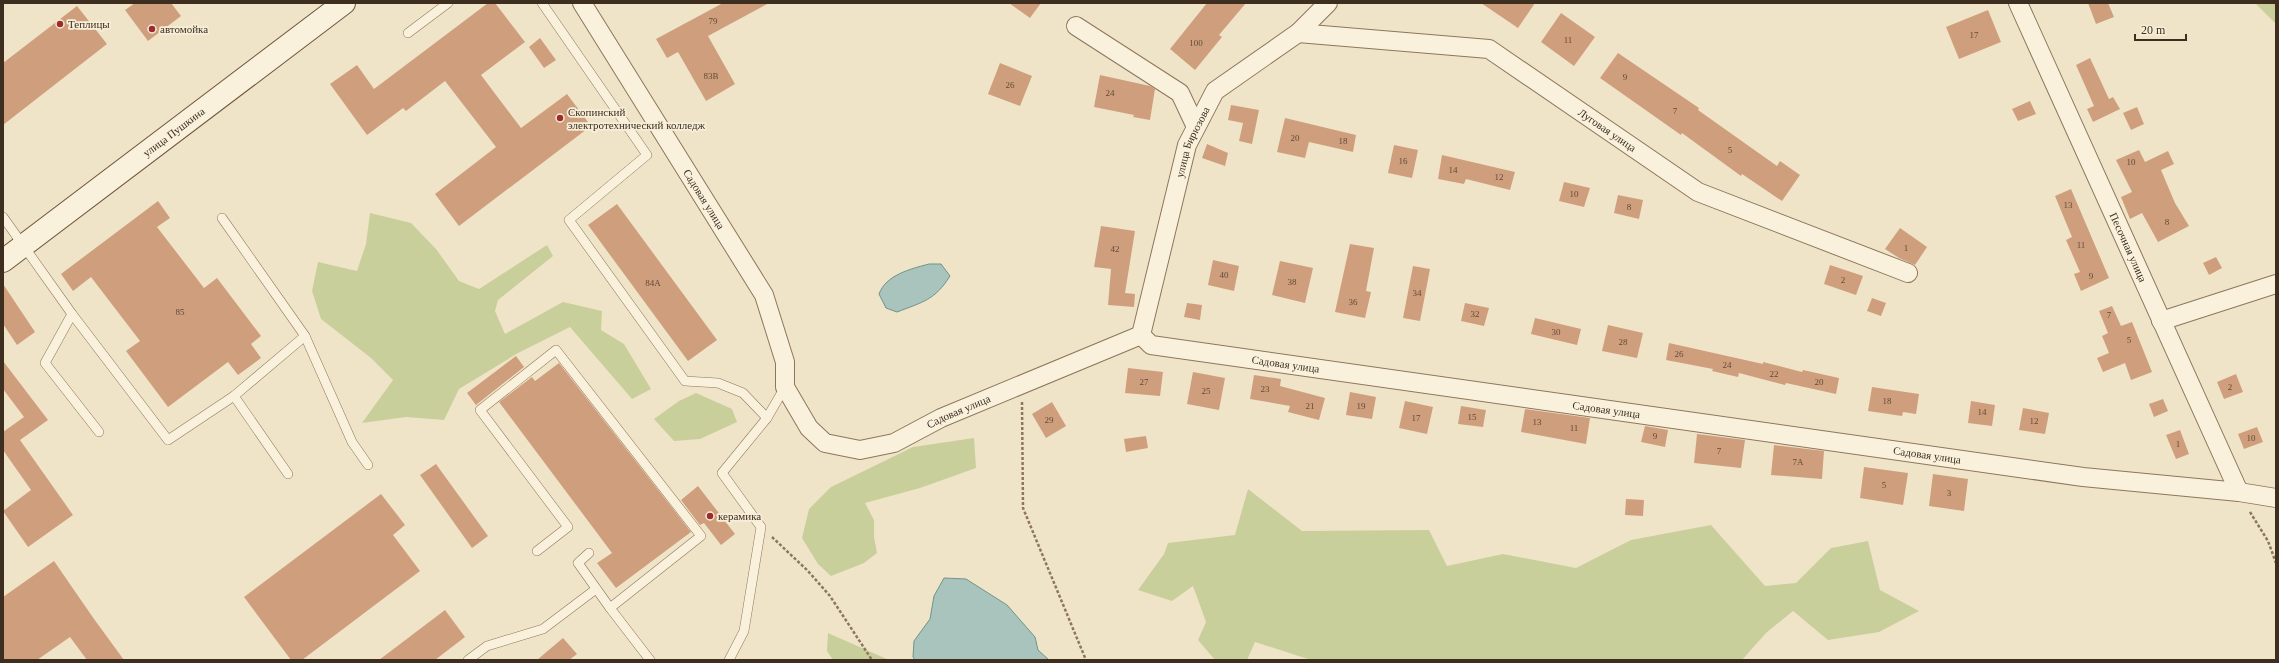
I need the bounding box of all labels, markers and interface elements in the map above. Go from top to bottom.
house number: 79 [709,16,718,26]
scale bar [2135,16,2186,42]
place label: Теплицы [68,18,110,30]
marker: Теплицы [55,19,65,29]
place label: автомойка [160,23,208,35]
text: 20 m [2141,23,2166,37]
marker: автомойка [147,24,157,34]
house number: 17 [1970,30,1979,40]
house number: 11 [1564,35,1572,45]
house number: 100 [1189,38,1203,48]
house number: 83В [703,71,719,81]
house number: 9 [1623,72,1628,82]
house number: 26 [1006,80,1015,90]
house number: 24 [1106,88,1115,98]
street label: улица Пушкина [141,105,207,159]
street label: улица Бирюзова [1173,105,1212,179]
place label: Скопинский электротехнический колледж [568,106,706,131]
street label: Луговая улица [1576,106,1639,154]
house number: 7 [1673,106,1678,116]
marker: Скопинский электротехнический колледж [555,113,565,123]
house number: 20 [1291,133,1300,143]
house number: 18 [1339,136,1348,146]
house number: 5 [1728,145,1733,155]
house number: 16 [1399,156,1408,166]
house number: 10 [2127,157,2136,167]
house number: 14 [1449,165,1458,175]
street label: Садовая улица [681,167,727,231]
house number: 12 [1495,172,1504,182]
house number: 10 [1570,189,1579,199]
house number: 13 [2064,200,2073,210]
house number: 8 [1627,202,1632,212]
street label: Песочная улица [2108,211,2149,284]
house number: 8 [2165,217,2170,227]
house number: 11 [2077,240,2085,250]
house number: 1 [1904,243,1908,253]
house number: 42 [1111,244,1120,254]
house number: 40 [1220,270,1229,280]
house number: 9 [2089,271,2094,281]
house number: 2 [1841,275,1845,285]
house number: 38 [1288,277,1297,287]
house number: 84А [645,278,661,288]
house number: 34 [1413,288,1422,298]
house number: 36 [1349,297,1358,307]
house number: 85 [176,307,185,317]
house number: 32 [1471,309,1480,319]
house number: 7 [2107,310,2112,320]
house number: 30 [1552,327,1561,337]
house number: 5 [2127,335,2132,345]
house number: 28 [1619,337,1628,347]
house number: 26 [1675,349,1684,359]
street label: Садовая улица [1251,353,1320,375]
house number: 24 [1723,360,1732,370]
house number: 22 [1770,369,1779,379]
house number: 27 [1140,377,1149,387]
house number: 20 [1815,377,1824,387]
house number: 2 [2228,382,2232,392]
house number: 23 [1261,384,1270,394]
house number: 25 [1202,386,1211,396]
street label: Садовая улица [924,392,992,431]
house number: 18 [1883,396,1892,406]
street label: Садовая улица [1572,399,1641,420]
house number: 21 [1306,401,1315,411]
house number: 19 [1357,401,1366,411]
house number: 14 [1978,407,1987,417]
house number: 15 [1468,412,1477,422]
house number: 17 [1412,413,1421,423]
house number: 29 [1045,415,1054,425]
house number: 12 [2030,416,2039,426]
house number: 13 [1533,417,1542,427]
house number: 11 [1570,423,1578,433]
house number: 9 [1653,431,1658,441]
house number: 10 [2247,433,2256,443]
house number: 1 [2176,439,2180,449]
street label: Садовая улица [1893,444,1962,466]
house number: 7 [1717,446,1722,456]
house number: 7А [1793,457,1804,467]
house number: 5 [1882,480,1887,490]
house number: 3 [1947,488,1952,498]
place label: керамика [718,510,761,522]
marker: керамика [705,511,715,521]

